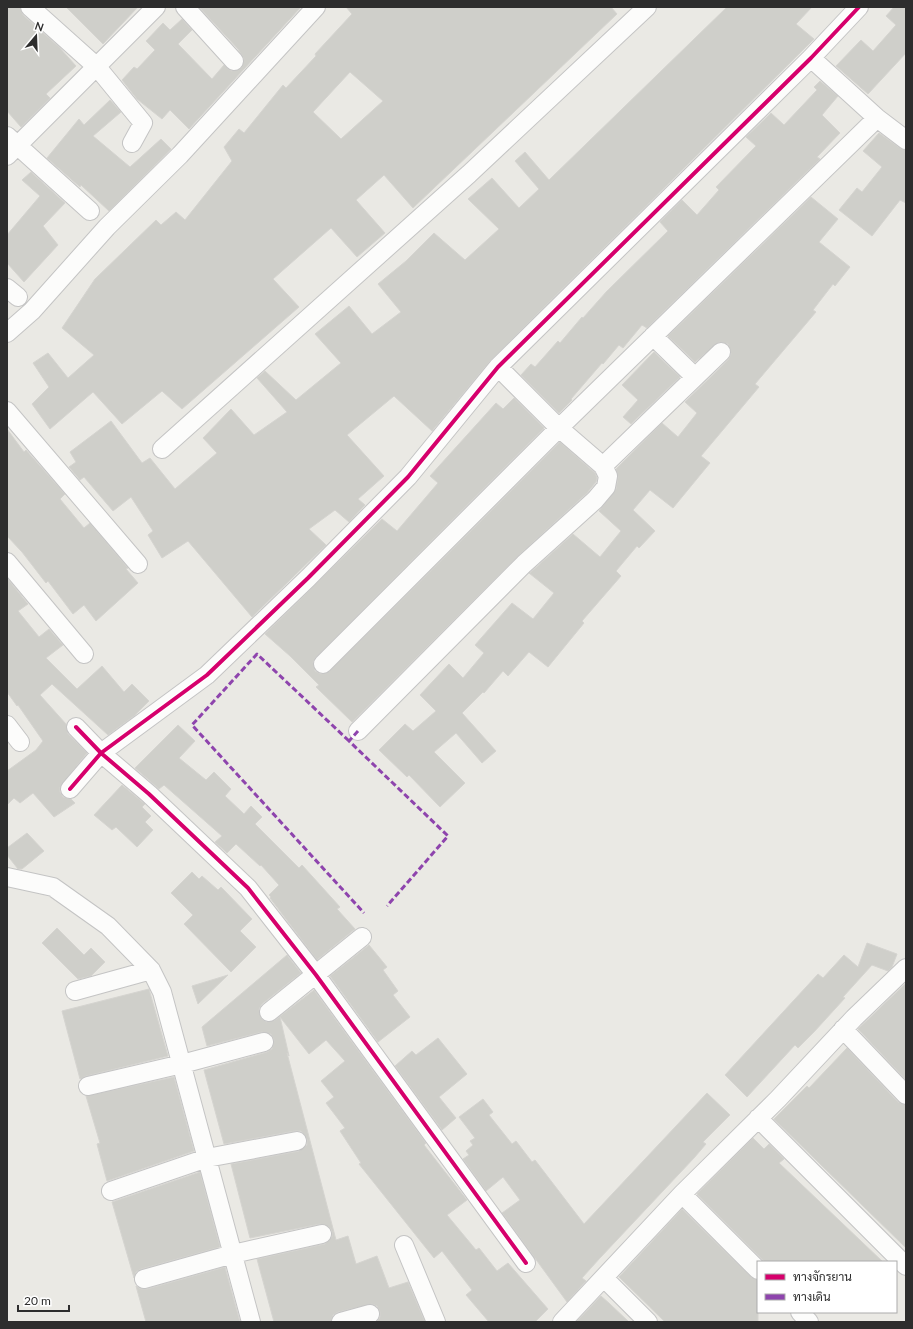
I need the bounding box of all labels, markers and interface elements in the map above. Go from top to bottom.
north arrow [16,16,56,56]
text: N [33,19,46,34]
legend [757,1261,897,1313]
text: ทางจักรยาน [793,1269,852,1284]
scale bar [18,1287,69,1313]
text: ทางเดิน [793,1289,831,1304]
text: 20 m [24,1293,51,1308]

